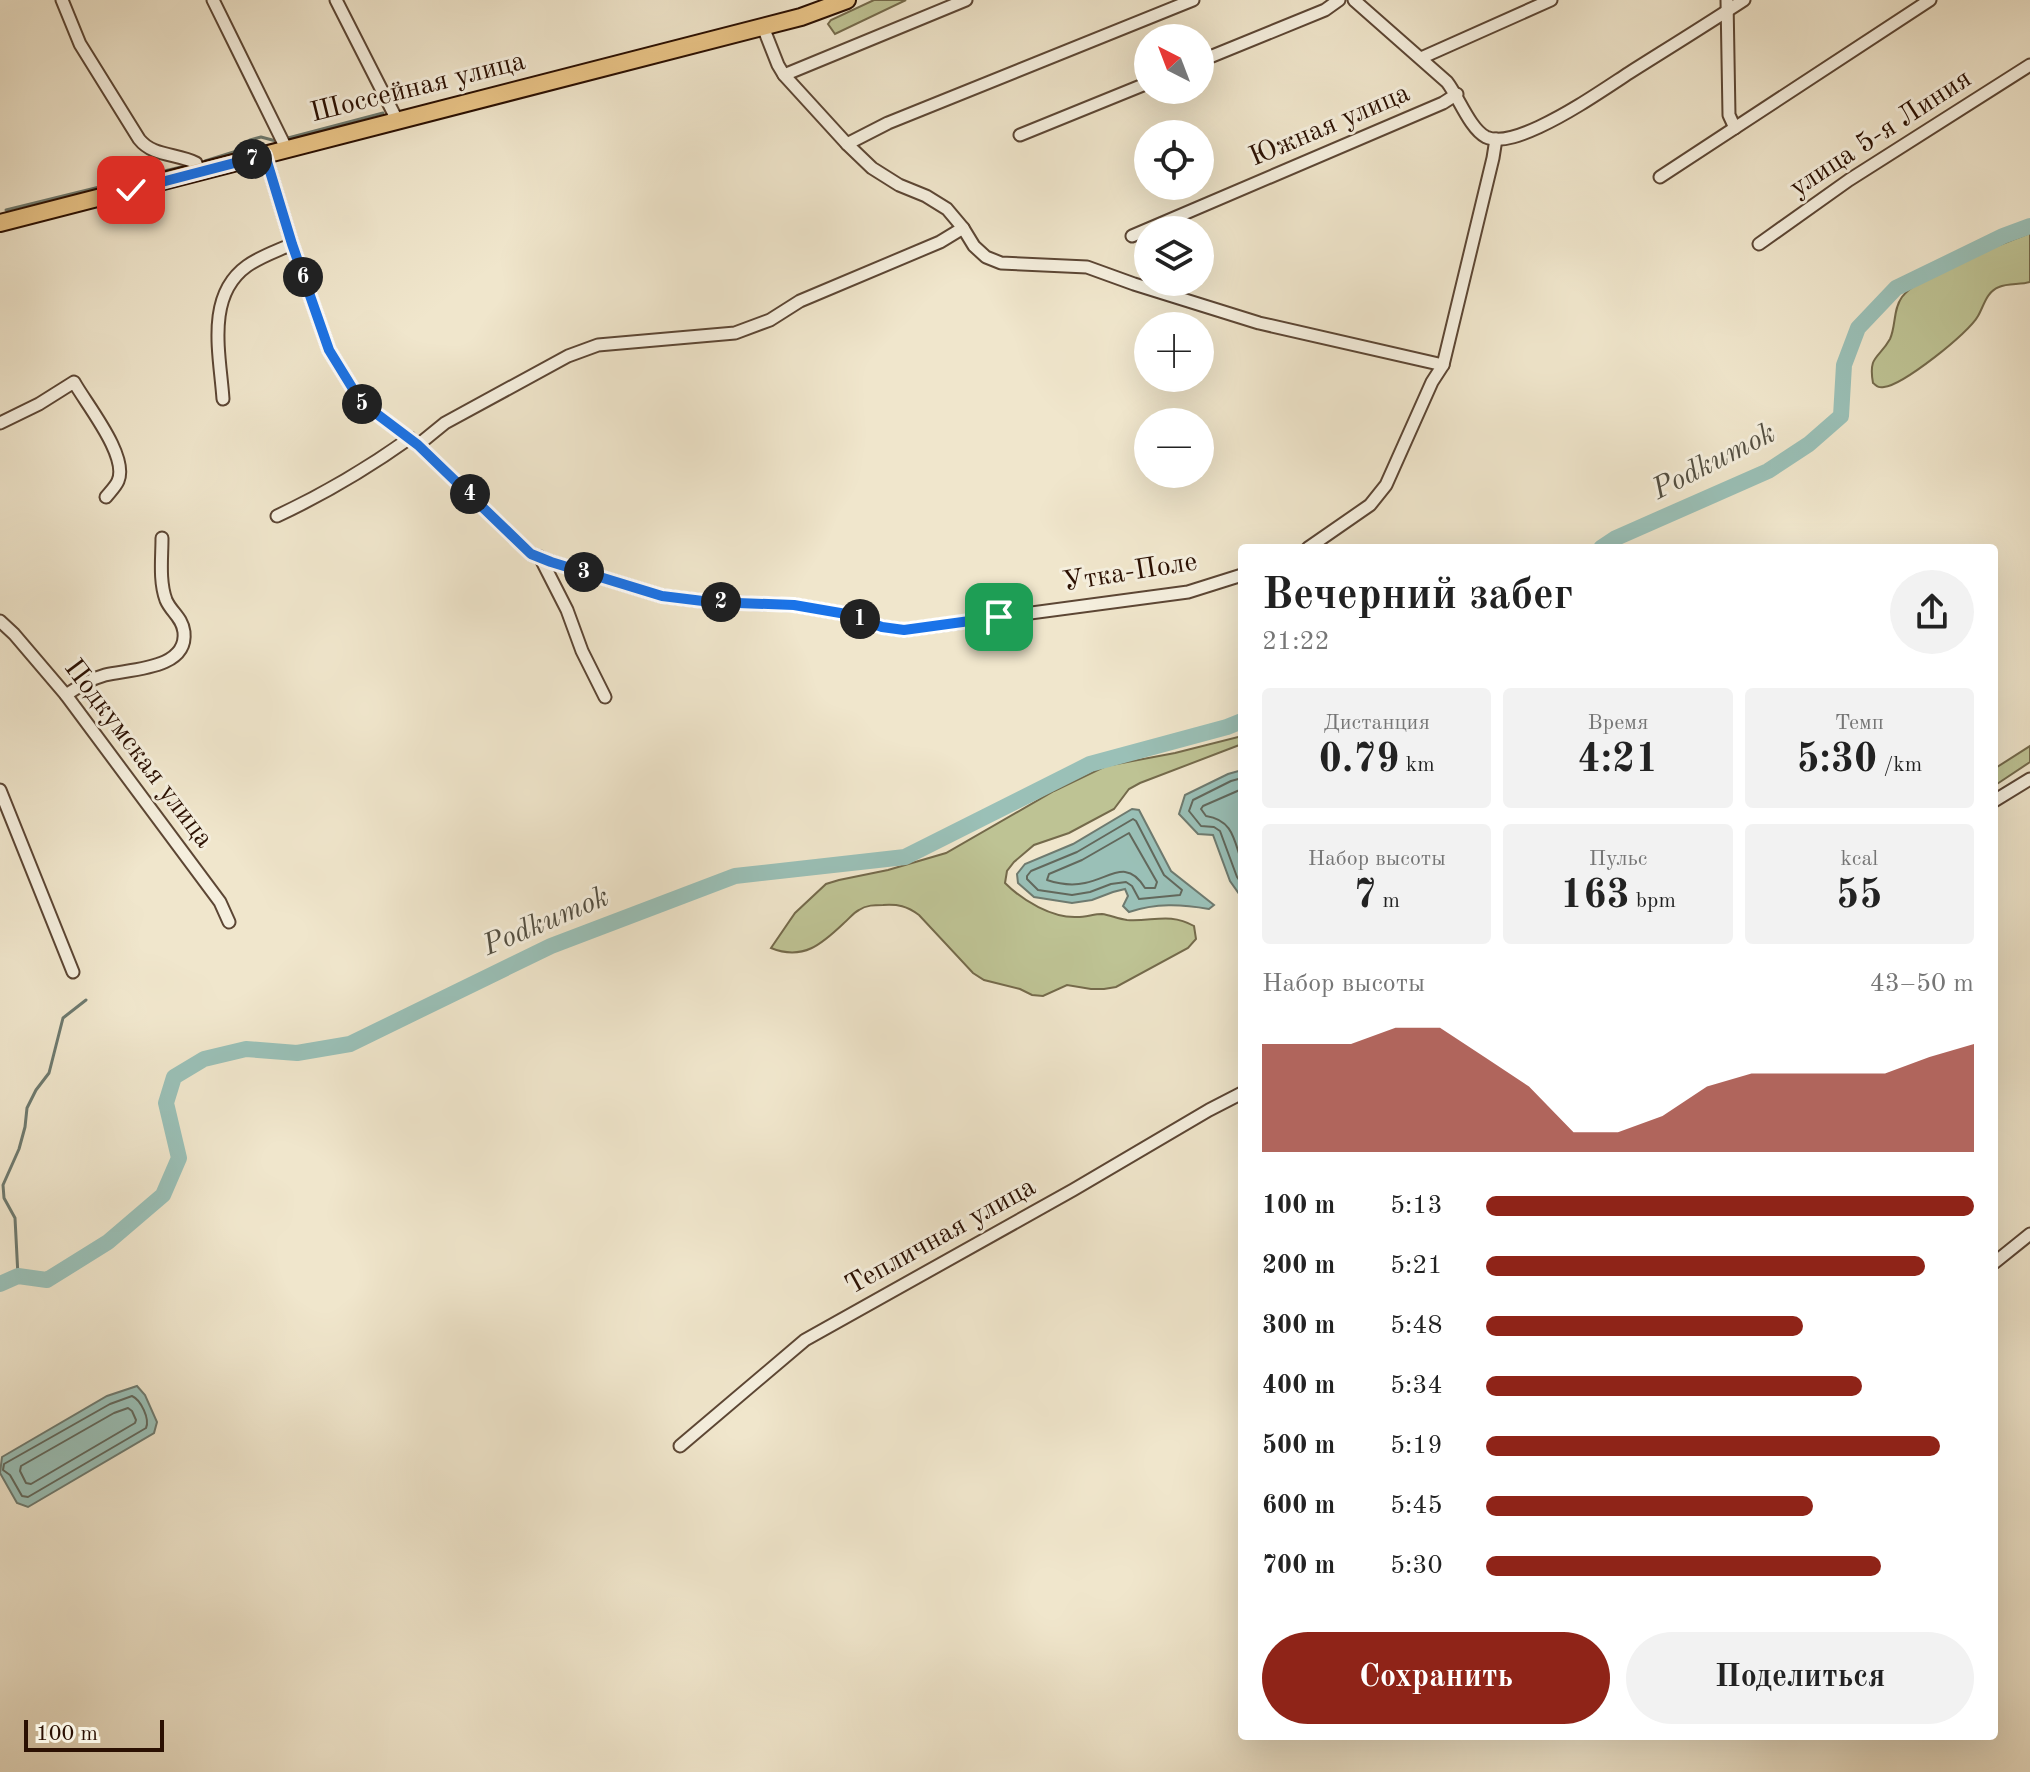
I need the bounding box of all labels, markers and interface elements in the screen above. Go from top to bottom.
north arrow [1134,24,1214,104]
map controls [1134,24,1214,488]
street label: Шоссейная улица [308,48,528,128]
street label: улица 5-я Линия [1785,65,1977,203]
street label: Южная улица [1246,80,1414,172]
button: locate [1134,120,1214,200]
pin: 7 [232,139,272,179]
text: 7 [246,148,258,170]
pin [97,156,165,224]
icon: check [109,168,153,212]
button: layers [1134,216,1214,296]
pin: 6 [283,257,323,297]
text: 6 [297,266,309,288]
button: + [1134,312,1214,392]
pin: 5 [342,384,382,424]
text: 5 [356,393,368,415]
button: − [1134,408,1214,488]
water label: Podkumok [1647,418,1781,506]
pin: 4 [450,474,490,514]
text: 4 [464,483,476,505]
street label: Утка-Поле [1061,549,1199,597]
pin: 3 [564,552,604,592]
text: 3 [578,561,590,583]
button: share [1890,570,1974,654]
text: Вечерний забег [1262,574,1573,618]
pin: 2 [701,582,741,622]
pin [965,583,1033,651]
text: 2 [715,591,727,613]
icon: arrive [977,595,1021,639]
pin: 1 [840,599,880,639]
text: 1 [854,608,866,630]
text: 21:22 [1262,629,1330,655]
street label: Подкумская улица [58,655,218,854]
text: Дистанция [1323,712,1430,734]
text: Время [1588,712,1648,734]
text: Темп [1835,712,1884,734]
text: 0.79 [1319,741,1400,781]
text: 4:21 [1578,741,1658,781]
text: 5:30 [1796,741,1877,781]
text: km [1400,754,1435,776]
text: /km [1877,754,1922,776]
text: Набор высоты [1308,848,1446,870]
text: Пульс [1589,848,1647,870]
text: kcal [1840,848,1878,870]
text: 7 [1353,877,1376,917]
text: 163 [1560,877,1630,917]
text: 55 [1836,877,1883,917]
water label: Podkumok [478,882,614,962]
text: m [1376,890,1400,912]
text: bpm [1630,890,1676,912]
text: Набор высоты [1262,971,1425,997]
text: 43–50 m [1870,971,1974,997]
street label: Тепличная улица [841,1173,1041,1301]
text: 100 m [1262,1193,1335,1219]
text: 5:13 [1390,1193,1443,1219]
text: 200 m [1262,1253,1335,1279]
text: 5:21 [1390,1253,1443,1279]
text: 300 m [1262,1313,1335,1339]
text: 5:48 [1390,1313,1443,1339]
text: 400 m [1262,1373,1335,1399]
text: 5:34 [1390,1373,1443,1399]
text: 500 m [1262,1433,1335,1459]
text: 5:19 [1390,1433,1443,1459]
text: 600 m [1262,1493,1335,1519]
text: 5:45 [1390,1493,1443,1519]
text: 700 m [1262,1553,1335,1579]
text: 5:30 [1390,1553,1443,1579]
button: Сохранить [1262,1632,1610,1724]
button: Поделиться [1626,1632,1974,1724]
scale bar [24,1716,164,1752]
text: 100 m [36,1723,98,1745]

